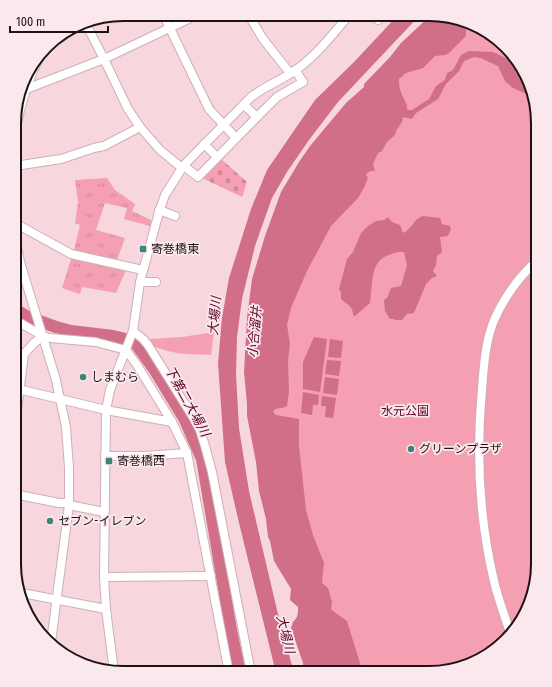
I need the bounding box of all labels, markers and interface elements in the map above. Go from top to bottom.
scale bar [10,8,108,34]
text: 100 m [16,15,45,29]
place label: 寄巻橋東 [151,242,199,256]
marker: 寄巻橋東 [138,244,148,254]
water label: 大場川 [205,294,224,336]
water label: 小合溜井 [245,305,264,359]
water label: 下第二大場川 [162,363,214,441]
place label: しまむら [91,370,139,384]
marker: しまむら [78,372,88,382]
park label: 水元公園 [381,404,429,418]
place label: グリーンプラザ [419,442,502,456]
marker: グリーンプラザ [406,444,416,454]
place label: 寄巻橋西 [117,454,165,468]
marker: 寄巻橋西 [104,456,114,466]
place label: セブン-イレブン [58,514,146,528]
marker: セブン-イレブン [45,516,55,526]
water label: 大場川 [274,613,298,657]

